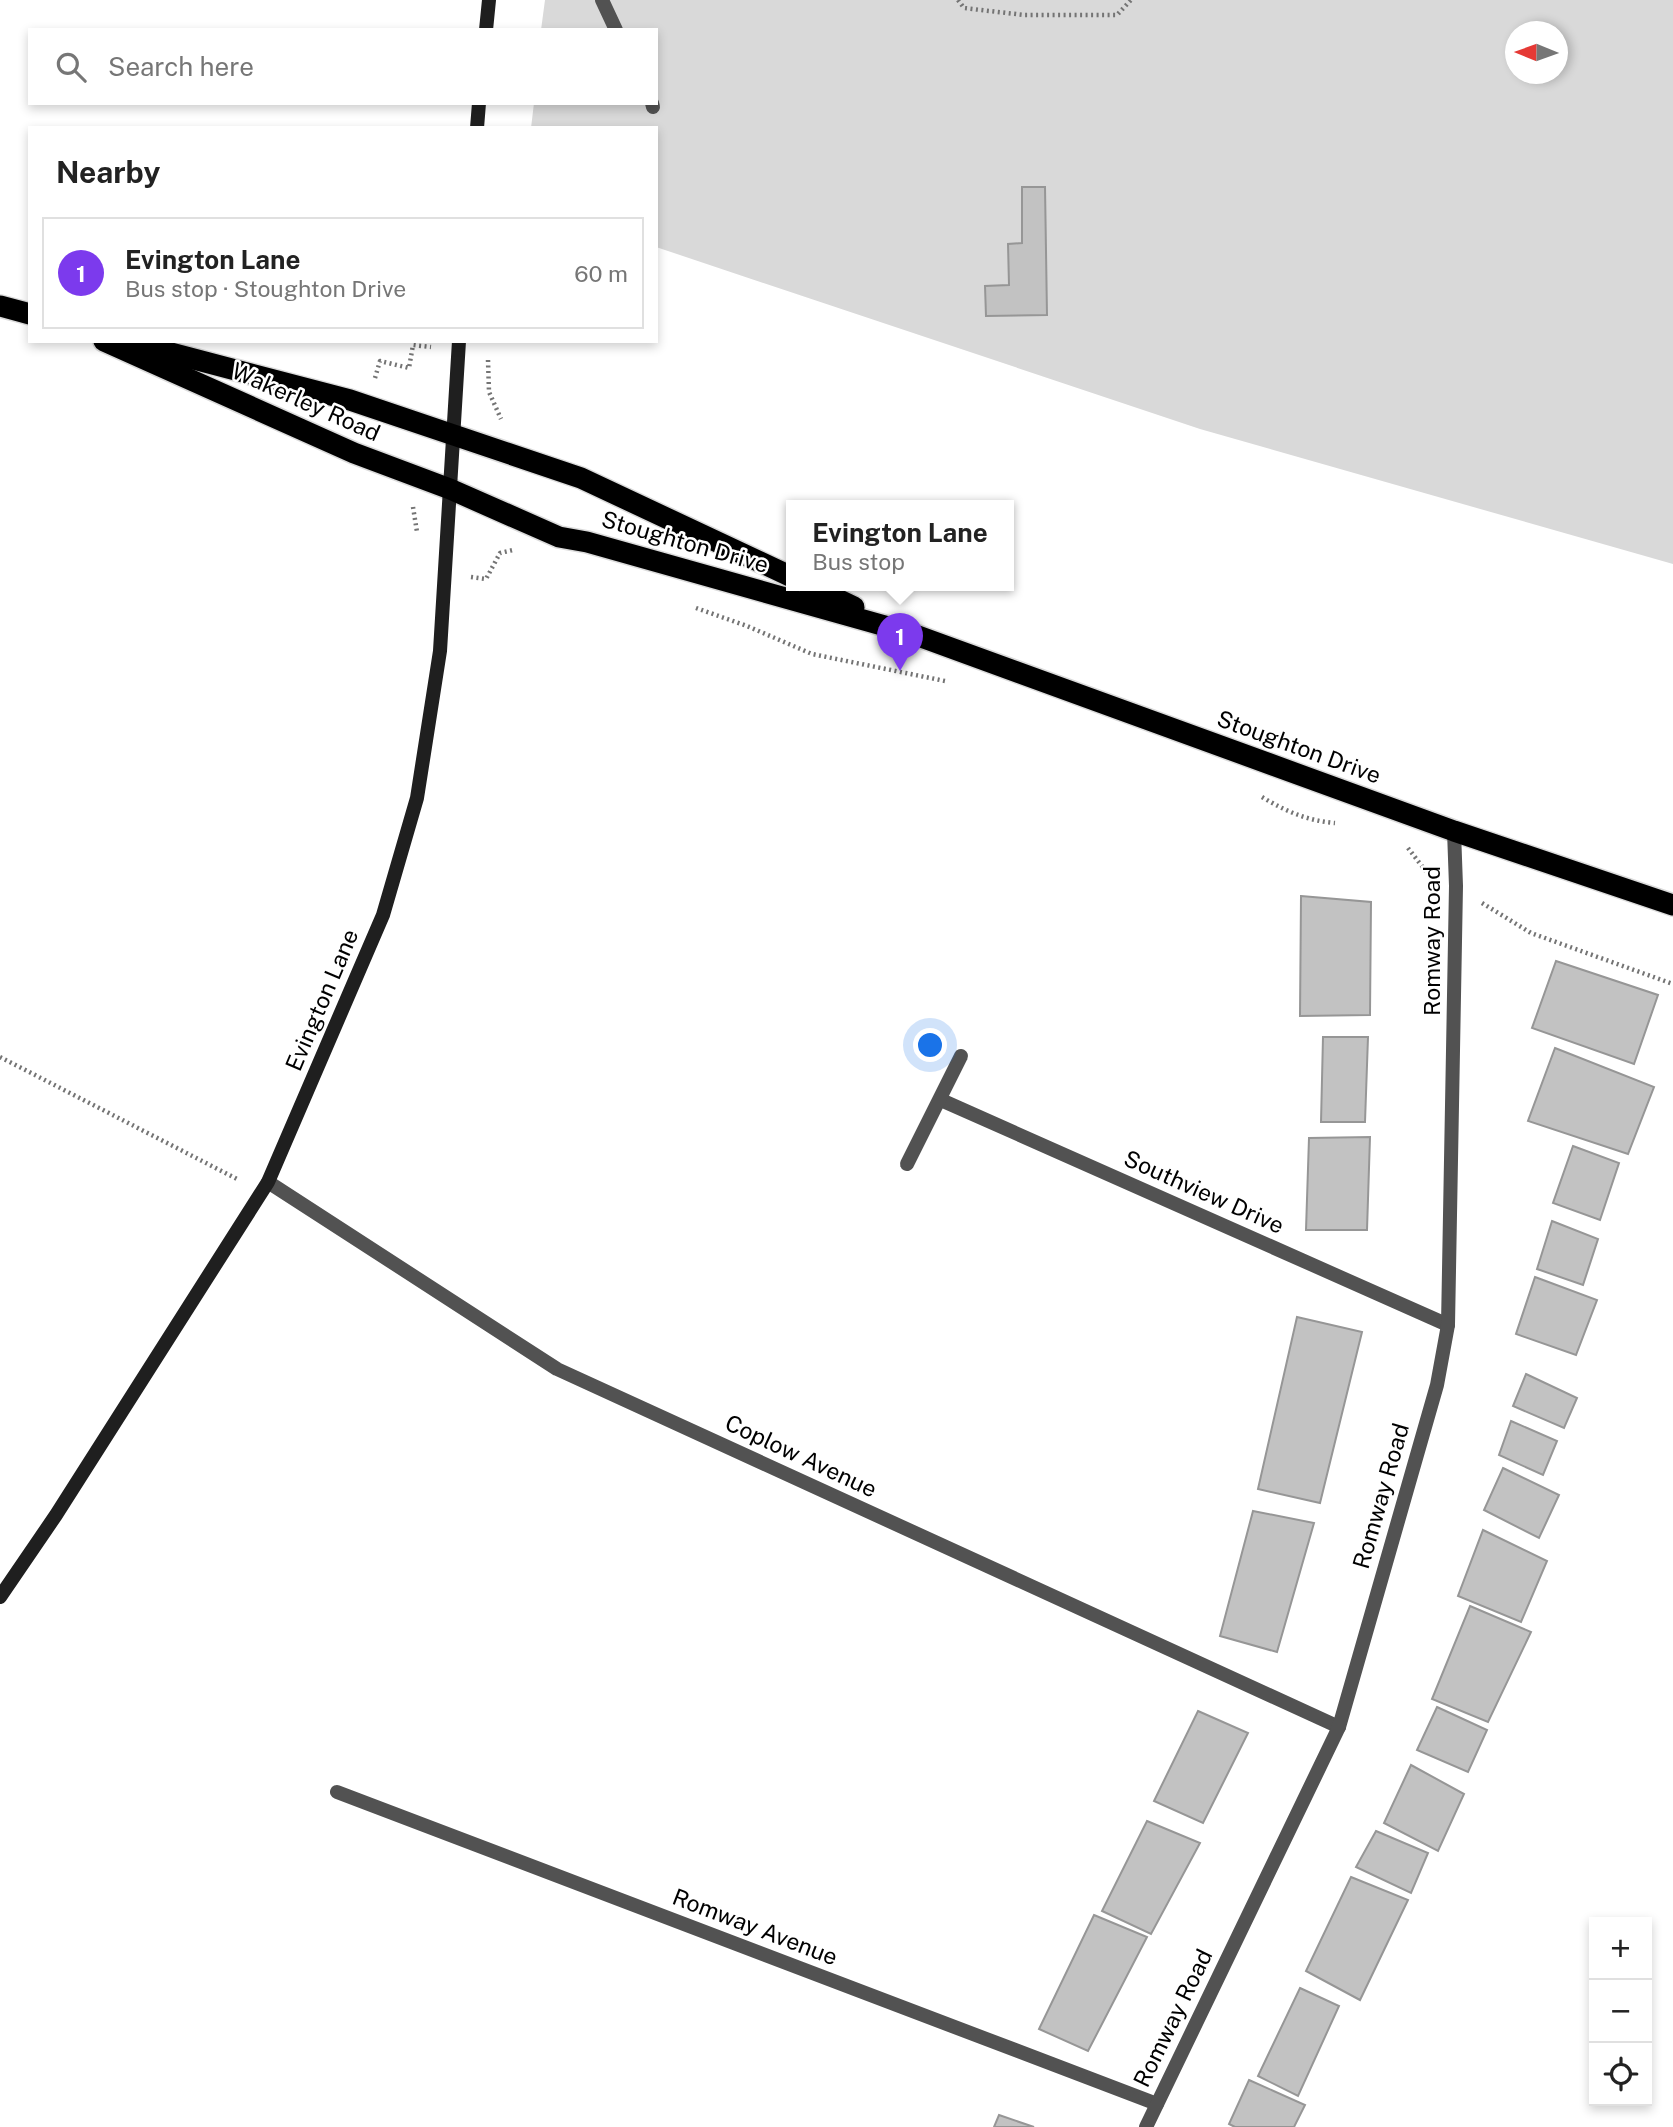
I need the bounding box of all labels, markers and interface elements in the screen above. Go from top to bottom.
north arrow [1505,21,1568,84]
search box [28,28,658,105]
icon: search [52,48,90,86]
text: Search here [108,51,254,82]
text: Nearby [56,154,160,190]
text: Evington Lane [125,244,300,275]
text: 1 [76,260,86,287]
text: 60 m [574,260,628,287]
text: Bus stop · Stoughton Drive [125,275,406,302]
street label: Wakerley Road [228,357,385,446]
popup [786,500,1014,591]
street label: Stoughton Drive [599,505,772,578]
text: Evington Lane [812,517,988,548]
text: Bus stop [812,548,905,575]
pin: 1 [877,613,923,671]
street label: Stoughton Drive [1214,704,1385,789]
street label: Romway Road [1418,866,1445,1016]
street label: Evington Lane [280,925,364,1075]
your location [913,1028,947,1062]
street label: Southview Drive [1120,1144,1288,1239]
street label: Coplow Avenue [721,1409,881,1502]
street label: Romway Road [1347,1420,1414,1572]
street label: Romway Avenue [669,1883,841,1970]
map controls [1589,1917,1652,2106]
button: + [1589,1917,1652,1980]
street label: Romway Road [1128,1944,1218,2091]
button: − [1589,1980,1652,2043]
button: locate [1589,2043,1652,2106]

